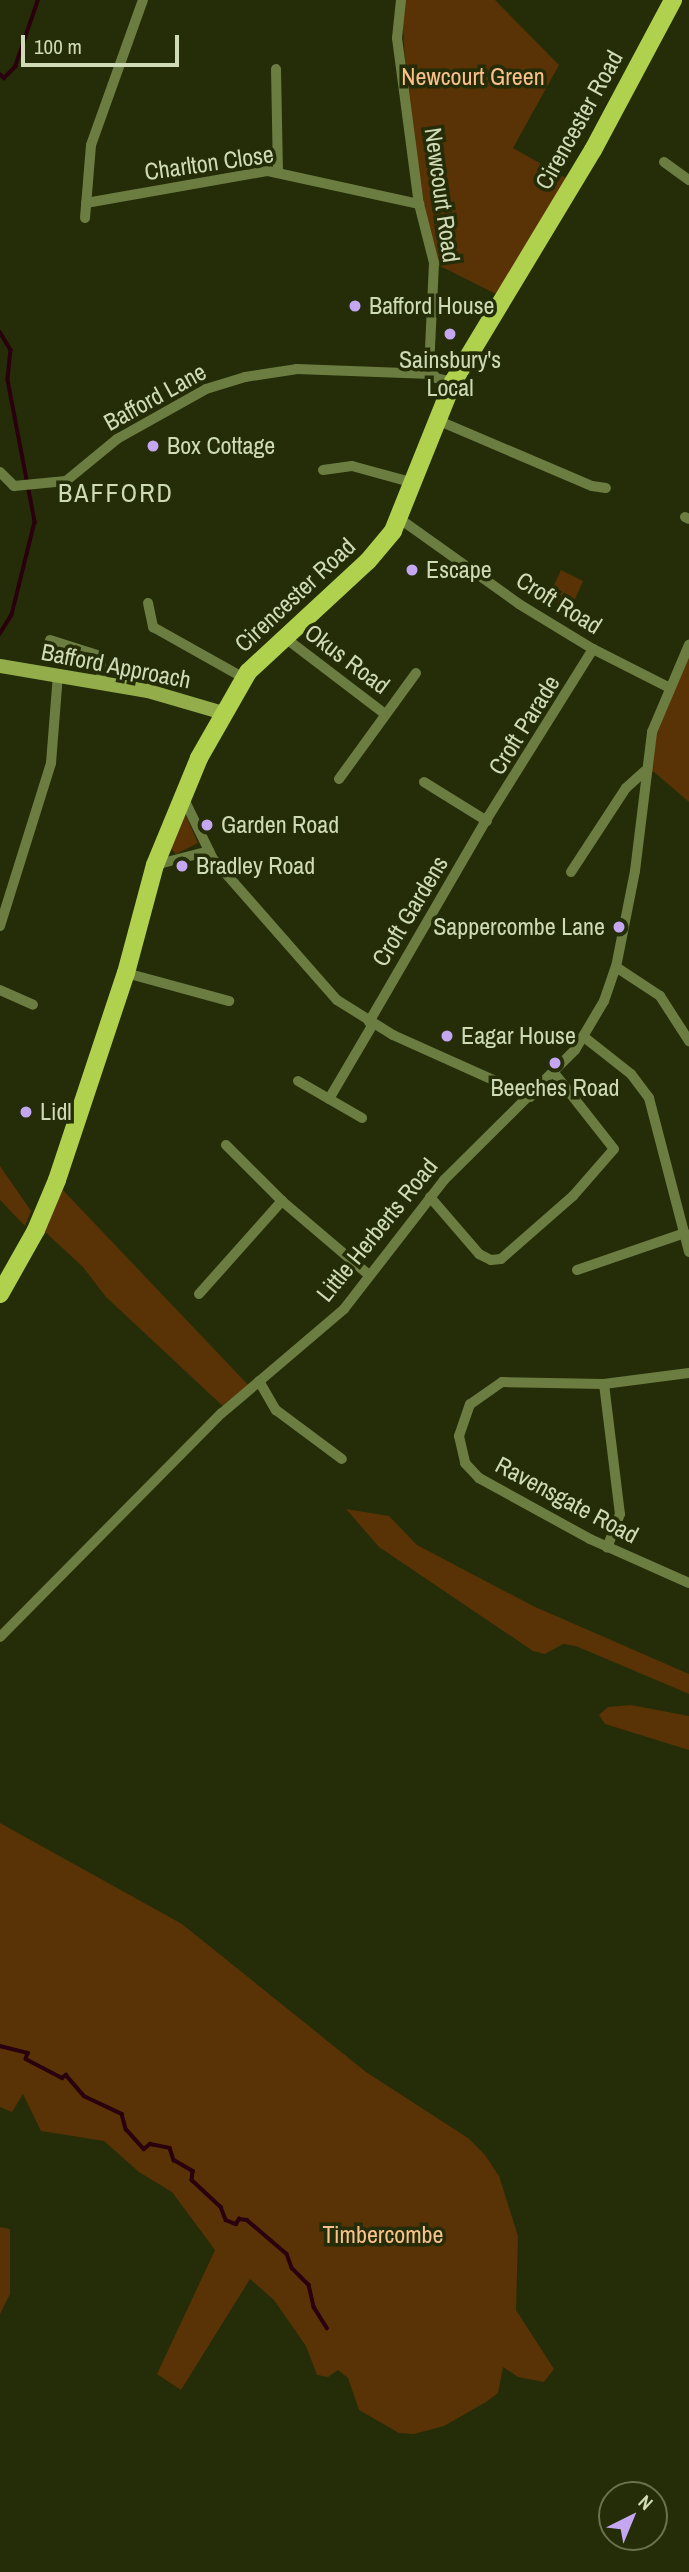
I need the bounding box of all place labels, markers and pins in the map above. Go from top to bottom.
place label: Bafford House [369,292,494,320]
marker: Bafford House [347,298,363,314]
marker: Sainsbury's Local [442,326,458,342]
place label: Sainsbury's Local [399,346,501,402]
place label: Box Cottage [167,432,275,460]
marker: Box Cottage [145,438,161,454]
place label: Escape [426,556,492,584]
marker: Escape [404,562,420,578]
place label: Garden Road [221,811,339,839]
marker: Garden Road [199,817,215,833]
place label: Bradley Road [196,852,315,880]
marker: Bradley Road [174,858,190,874]
place label: Sappercombe Lane [433,913,605,941]
marker: Sappercombe Lane [611,919,627,935]
place label: Eagar House [461,1022,576,1050]
marker: Eagar House [439,1028,455,1044]
marker: Beeches Road [547,1055,563,1071]
place label: Beeches Road [490,1074,620,1102]
place label: Lidl [40,1098,72,1126]
marker: Lidl [18,1104,34,1120]

